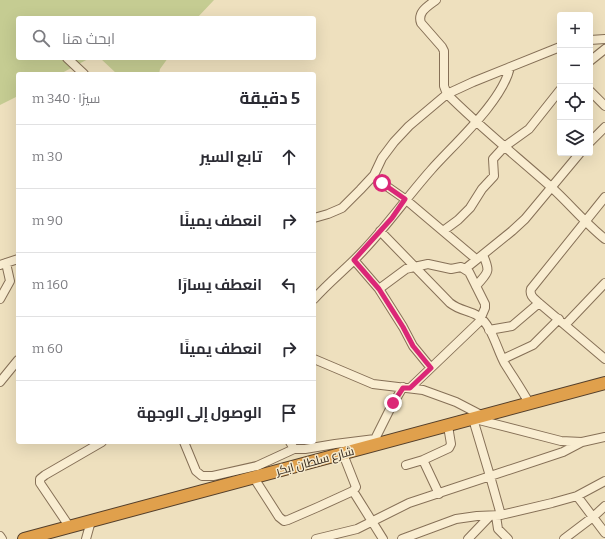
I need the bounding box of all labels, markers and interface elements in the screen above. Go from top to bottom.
map controls [557,12,593,156]
button: + [557,12,593,48]
search box [16,16,316,60]
icon: search [30,27,52,49]
text: ابحث هنا [62,30,115,48]
button: − [557,48,593,84]
button: locate [557,84,593,120]
text: 5 دقيقة [240,88,300,109]
text: سيرًا · 340 m [32,91,100,106]
button: layers [557,120,593,156]
icon: ahead [278,146,300,168]
text: تابع السير [200,148,262,166]
text: 30 m [32,149,63,164]
route start [373,174,391,192]
icon: right [278,210,300,232]
text: انعطف يمينًا [179,212,262,230]
text: 90 m [32,213,63,228]
icon: left [278,274,300,296]
text: انعطف يسارًا [177,276,262,294]
text: 160 m [32,277,68,292]
icon: right [278,338,300,360]
text: انعطف يمينًا [179,340,262,358]
text: 60 m [32,341,63,356]
route end [384,394,402,412]
icon: arrive [278,402,300,424]
text: الوصول إلى الوجهة [137,404,262,422]
street label: شارع سلطان ابكر [274,444,356,479]

